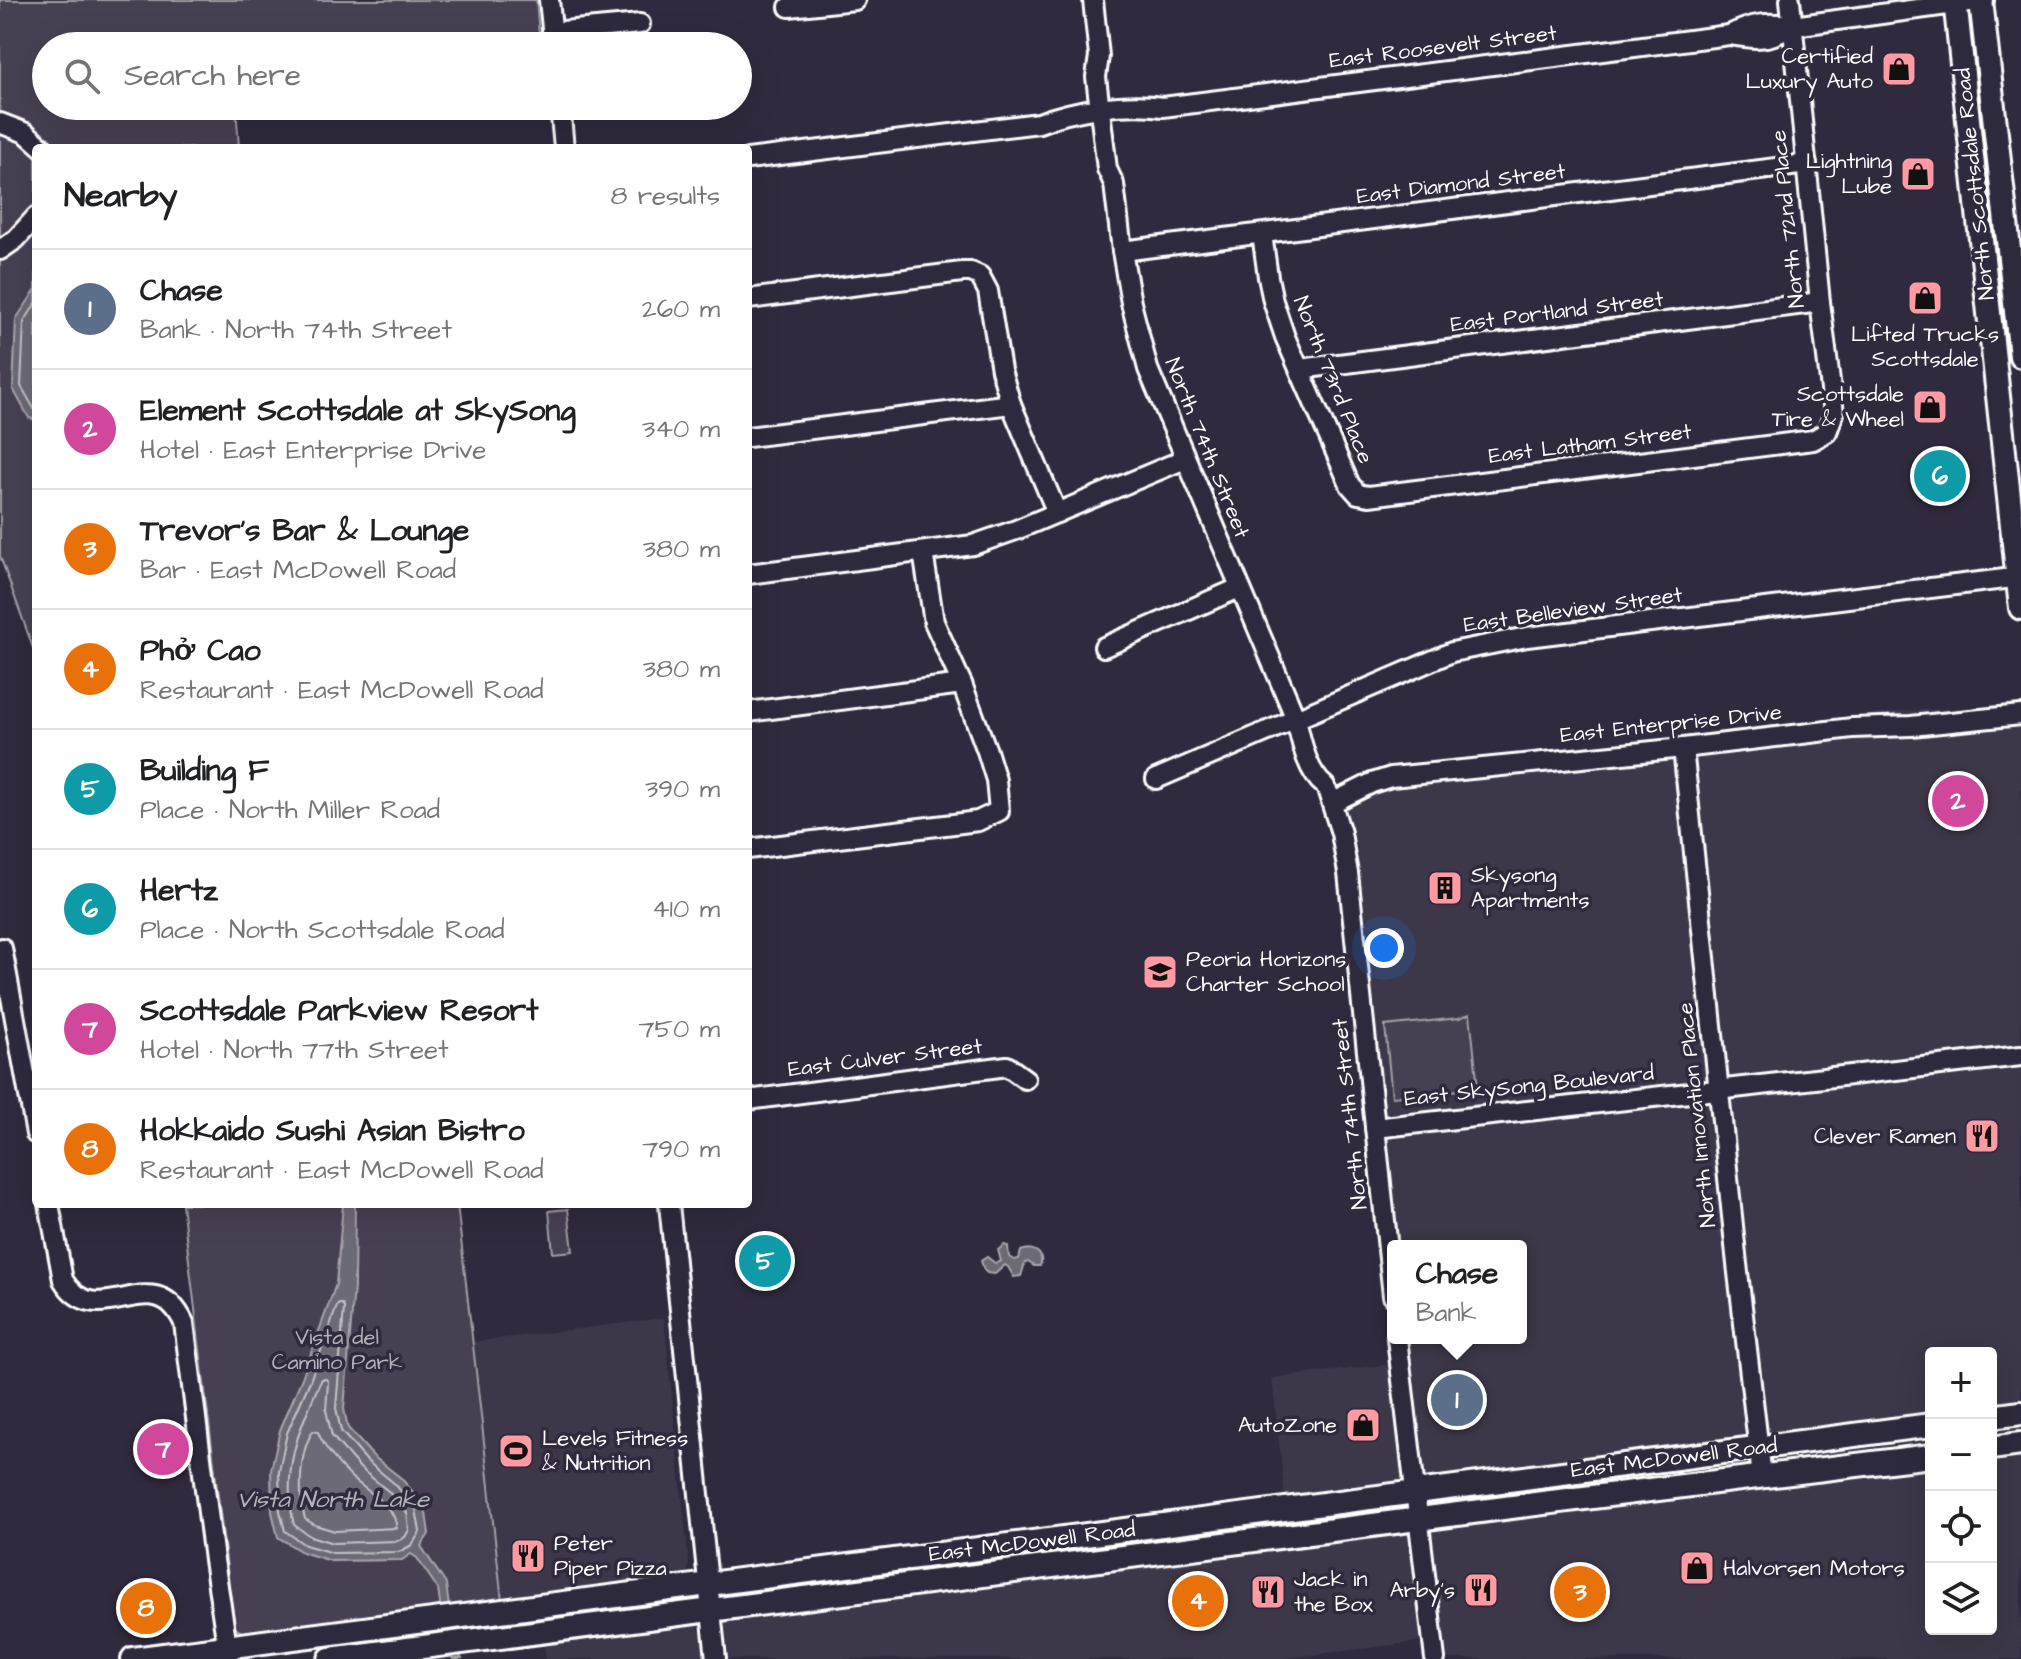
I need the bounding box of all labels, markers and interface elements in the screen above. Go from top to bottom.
street label: East Roosevelt Street [1328,18,1558,76]
search box [32,32,752,120]
place label: Certified Luxury Auto [1746,41,1874,98]
shop icon: Certified Luxury Auto [1880,50,1918,88]
icon: search [60,54,104,98]
text: Search here [124,55,301,97]
street label: North Scottsdale Road [1947,66,2003,302]
street label: North 72nd Place [1763,128,1813,309]
place label: Lightning Lube [1806,146,1892,202]
shop icon: Lightning Lube [1899,155,1937,193]
street label: East Diamond Street [1355,156,1567,212]
text: Nearby [64,172,178,220]
text: 8 results [610,178,720,214]
text: Chase [140,270,223,312]
shop icon: Lifted Trucks Scottsdale [1906,279,1944,317]
street label: East Portland Street [1449,284,1665,340]
text: 1 [88,291,92,327]
text: 260 m [642,291,720,327]
street label: North 73rd Place [1285,292,1381,469]
text: Bank · North 74th Street [140,312,452,348]
place label: Lifted Trucks Scottsdale [1851,319,1999,375]
street label: North 74th Street [1157,353,1257,543]
place label: Scottsdale Tire & Wheel [1772,379,1904,435]
shop icon: Scottsdale Tire & Wheel [1911,388,1949,426]
text: Element Scottsdale at SkySong [140,390,576,432]
text: 2 [83,411,97,447]
text: 340 m [642,411,720,447]
street label: East Latham Street [1487,416,1693,472]
text: Hotel · East Enterprise Drive [140,432,486,468]
pin: 6 [1914,446,1966,506]
text: Trevor's Bar & Lounge [140,510,469,552]
text: 3 [83,531,97,567]
text: 380 m [643,531,720,567]
text: Bar · East McDowell Road [140,552,456,588]
street label: East Belleview Street [1462,579,1684,641]
text: Phở Cao [140,630,261,672]
text: 4 [81,651,99,687]
text: 380 m [643,651,720,687]
text: Restaurant · East McDowell Road [140,672,544,708]
street label: East Enterprise Drive [1559,697,1783,751]
text: Building F [140,750,269,792]
text: 5 [81,771,99,807]
text: 390 m [645,771,720,807]
pin: 2 [1932,771,1984,831]
text: Place · North Miller Road [140,792,440,828]
place label: Skysong Apartments [1471,860,1590,916]
building icon: Skysong Apartments [1426,869,1464,907]
text: Hertz [140,870,218,912]
text: 6 [82,891,98,927]
text: 410 m [652,891,720,927]
text: Place · North Scottsdale Road [140,912,505,948]
your location [1364,928,1404,968]
place label: Peoria Horizons Charter School [1186,944,1346,1000]
school or university icon: Peoria Horizons Charter School [1141,953,1179,991]
text: Scottsdale Parkview Resort [140,990,538,1032]
street label: North Innovation Place [1670,1001,1724,1229]
text: 7 [82,1011,98,1047]
text: 750 m [639,1011,720,1047]
street label: North 74th Street [1325,1017,1375,1211]
street label: East Culver Street [786,1031,984,1085]
text: Hotel · North 77th Street [140,1032,449,1068]
street label: East SkySong Boulevard [1403,1057,1655,1116]
text: Hokkaido Sushi Asian Bistro [140,1110,525,1152]
restaurant icon: Clever Ramen [1963,1117,2001,1155]
place label: Clever Ramen [1814,1121,1956,1152]
text: 8 [82,1131,98,1167]
text: 790 m [642,1131,720,1167]
text: Restaurant · East McDowell Road [140,1152,544,1188]
pin: 5 [739,1231,791,1291]
popup [1387,1240,1527,1344]
text: Chase [1416,1253,1498,1295]
text: Bank [1416,1295,1476,1331]
park label: Vista del Camino Park [272,1322,403,1378]
map controls [1925,1347,1997,1635]
button: + [1925,1347,1997,1419]
pin: 1 [1431,1370,1483,1430]
shop icon: AutoZone [1344,1406,1382,1444]
place label: AutoZone [1238,1410,1337,1441]
pin: 7 [137,1419,189,1479]
button: − [1925,1419,1997,1491]
place label: Levels Fitness & Nutrition [542,1423,688,1479]
street label: East McDowell Road [1569,1430,1779,1486]
sports icon: Levels Fitness & Nutrition [497,1432,535,1470]
water label: Vista North Lake [237,1483,430,1517]
button: locate [1925,1491,1997,1563]
street label: East McDowell Road [927,1514,1137,1570]
place label: Peter Piper Pizza [554,1528,667,1584]
restaurant icon: Peter Piper Pizza [509,1537,547,1575]
shop icon: Halvorsen Motors [1678,1549,1716,1587]
place label: Halvorsen Motors [1723,1553,1905,1584]
pin: 3 [1554,1562,1606,1622]
button: layers [1925,1563,1997,1635]
place label: Jack in the Box [1294,1564,1374,1620]
pin: 4 [1172,1571,1224,1631]
restaurant icon: Arby's [1462,1571,1500,1609]
restaurant icon: Jack in the Box [1249,1573,1287,1611]
place label: Arby's [1390,1575,1455,1607]
pin: 8 [120,1578,172,1638]

